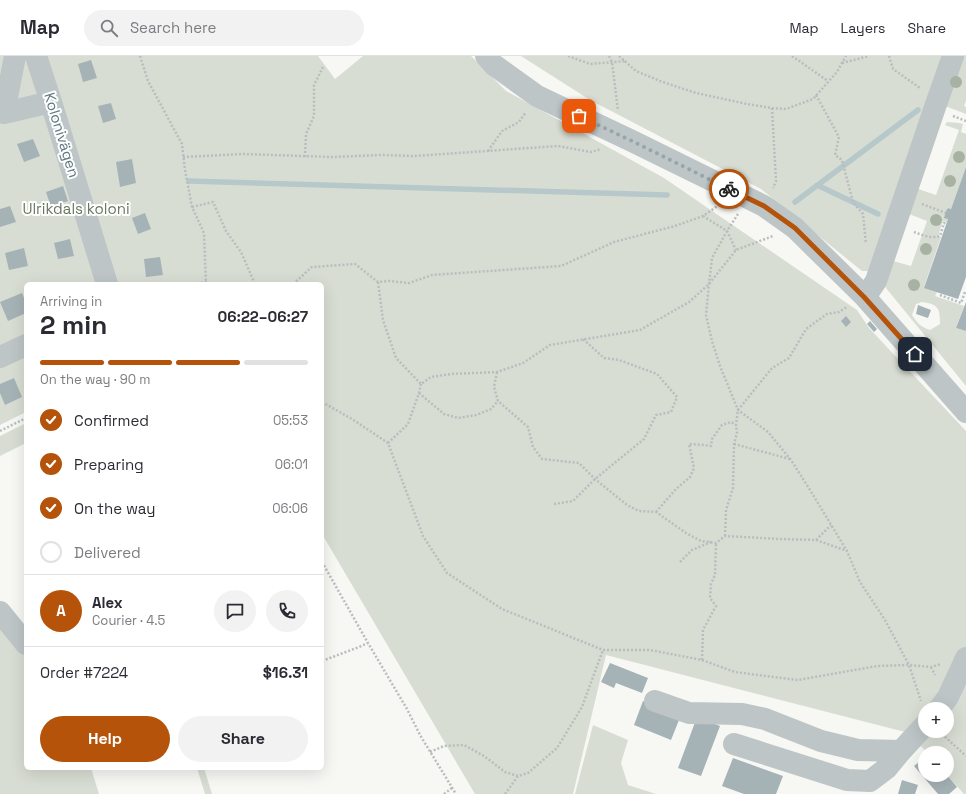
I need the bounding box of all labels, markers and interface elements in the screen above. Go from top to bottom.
search box [84,10,364,46]
text: Map [20,15,60,40]
icon: search [98,17,120,39]
text: Search here [130,18,216,37]
text: Map [789,19,819,37]
text: Layers [841,19,885,37]
text: Share [907,19,946,37]
street label: Kolonivägen [40,90,84,180]
pin [562,99,596,133]
icon: bag [568,105,590,127]
courier [709,169,749,209]
icon: bike [718,178,740,200]
park label: Ulrikdals koloni [22,199,130,218]
text: Arriving in [40,293,102,310]
text: 06:22–06:27 [217,307,308,326]
text: 2 min [40,308,107,342]
pin [898,337,932,371]
icon: home [904,343,926,365]
text: On the way · 90 m [40,371,151,388]
icon: check [40,409,62,431]
text: Confirmed [74,411,149,430]
text: 05:53 [273,412,308,429]
icon: check [40,453,62,475]
text: Preparing [74,455,144,474]
text: 06:01 [275,456,308,473]
icon: check [40,497,62,519]
text: On the way [74,499,155,518]
text: 06:06 [272,500,308,517]
text: Delivered [74,543,141,562]
button: chat [214,590,256,632]
button: phone [266,590,308,632]
text: Alex [92,593,123,612]
text: A [56,601,66,620]
text: Courier · 4.5 [92,612,165,629]
text: Order #7224 [40,663,128,682]
text: $16.31 [263,663,308,682]
map controls [918,702,954,782]
button: + [918,702,954,738]
button: Help [40,716,170,762]
button: Share [178,716,308,762]
button: − [918,746,954,782]

